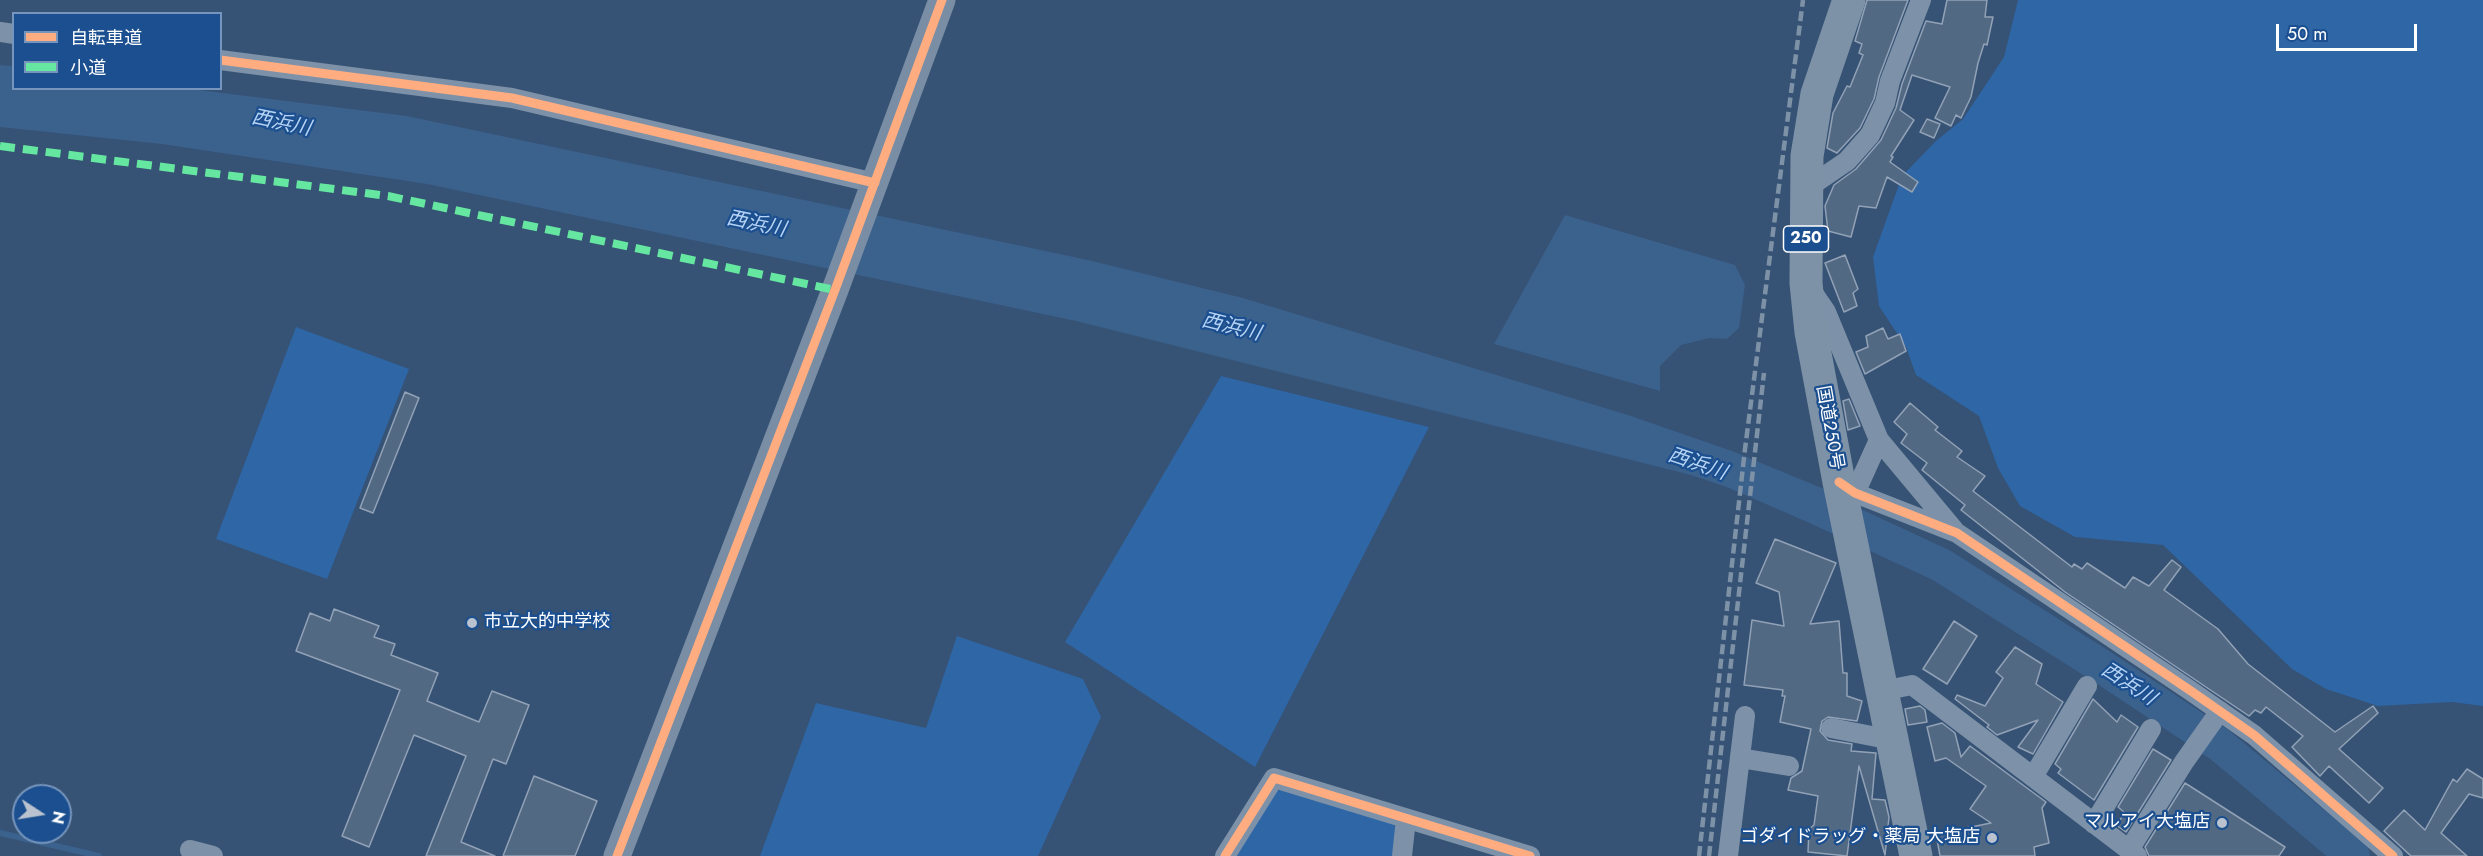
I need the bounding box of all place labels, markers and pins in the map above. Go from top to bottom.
place label: 市立大的中学校 [484,612,610,634]
marker: 市立大的中学校 [465,616,479,630]
place label: マルアイ大塩店 [2084,812,2210,834]
marker: マルアイ大塩店 [2215,816,2229,830]
place label: ゴダイドラッグ・薬局 大塩店 [1741,827,1980,849]
marker: ゴダイドラッグ・薬局 大塩店 [1985,831,1999,845]

